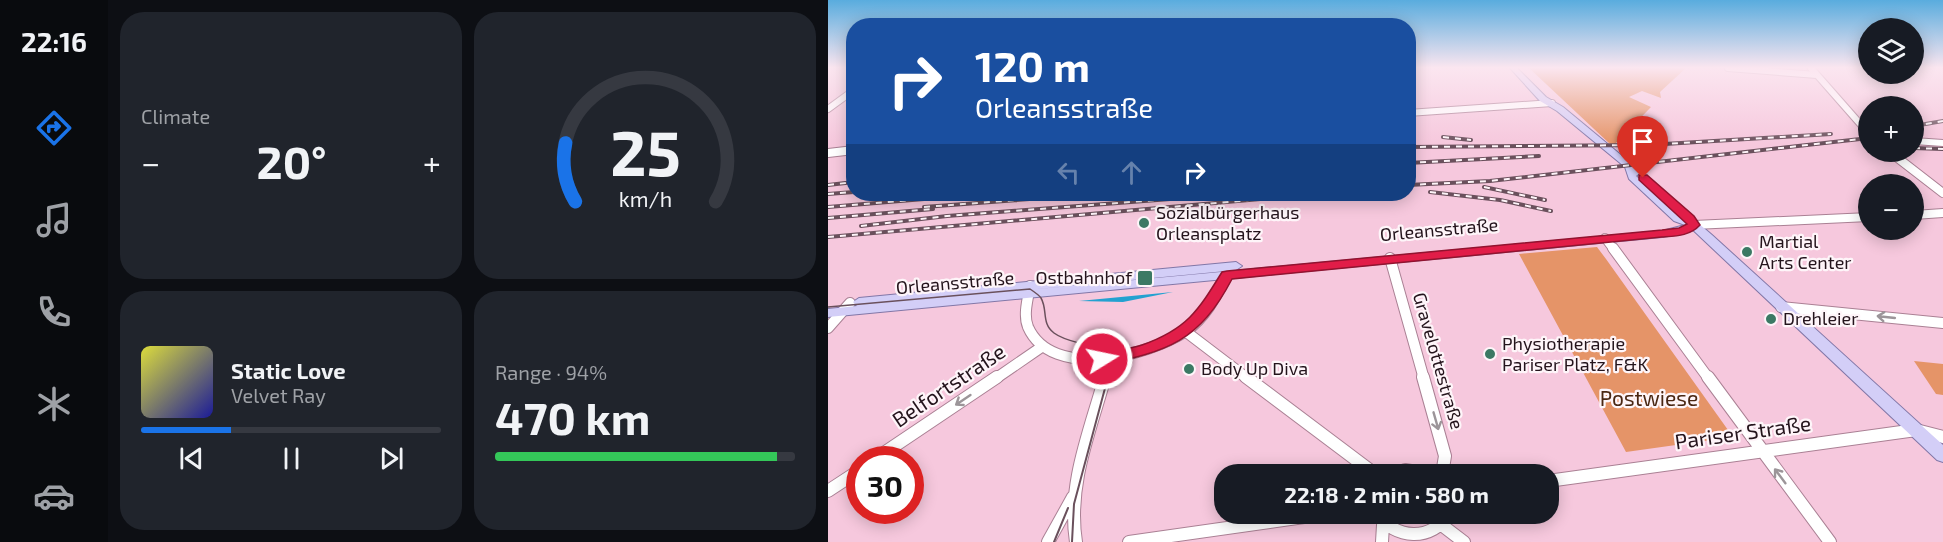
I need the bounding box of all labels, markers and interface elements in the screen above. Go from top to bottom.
map controls [1858,18,1924,240]
button: layers [1858,18,1924,84]
text: 22:16 [21,25,87,57]
text: 120 m [975,40,1090,90]
icon: right [876,42,954,120]
text: Orleansstraße [975,91,1153,123]
button: + [1858,96,1924,162]
text: Climate [141,104,210,128]
icon: directions [33,107,75,149]
text: 25 [610,114,680,189]
pin [1617,116,1668,178]
icon: arrive [1626,125,1659,158]
text: 20° [257,134,327,188]
text: − [141,142,160,182]
text: + [423,142,441,182]
icon: left [1052,156,1085,189]
icon: ahead [1115,156,1148,189]
icon: right [1178,156,1211,189]
button: − [1858,174,1924,240]
text: km/h [618,187,672,212]
icon: music [33,199,75,241]
place label: Sozialbürgerhaus Orleansplatz [1156,201,1299,244]
street label: Orleansstraße [1379,213,1499,245]
marker: Sozialbürgerhaus Orleansplatz [1137,216,1151,230]
place label: Martial Arts Center [1759,230,1852,273]
marker: Martial Arts Center [1740,245,1754,259]
street label: Orleansstraße [895,266,1015,298]
place label: Ostbahnhof [1035,266,1133,288]
marker: Ostbahnhof [1136,269,1154,287]
street label: Gravelottestraße [1409,290,1469,432]
icon: phone [33,291,75,333]
place label: Drehleier [1783,307,1858,329]
one-way arrow [1876,311,1896,322]
marker: Drehleier [1764,312,1778,326]
position arrow [1070,327,1134,391]
place label: Physiotherapie Pariser Platz, F&K [1502,332,1648,375]
street label: Belfortstraße [887,338,1009,432]
marker: Physiotherapie Pariser Platz, F&K [1483,347,1497,361]
text: Static Love [231,357,346,383]
place label: Body Up Diva [1201,357,1308,379]
text: Range · 94% [495,360,607,384]
marker: Body Up Diva [1182,362,1196,376]
icon: climate [33,383,75,425]
text: Velvet Ray [231,383,326,407]
park label: Postwiese [1600,385,1698,410]
text: 470 km [495,390,650,444]
one-way arrow [955,394,972,406]
street label: Pariser Straße [1673,410,1812,453]
one-way arrow [1431,411,1442,430]
icon: previous [175,442,208,475]
icon: pause [275,442,308,475]
icon: next [375,442,408,475]
speed limit sign: 30 [846,446,924,524]
one-way arrow [1774,468,1787,484]
icon: car [33,475,75,517]
text: 22:18 · 2 min · 580 m [1284,481,1489,507]

